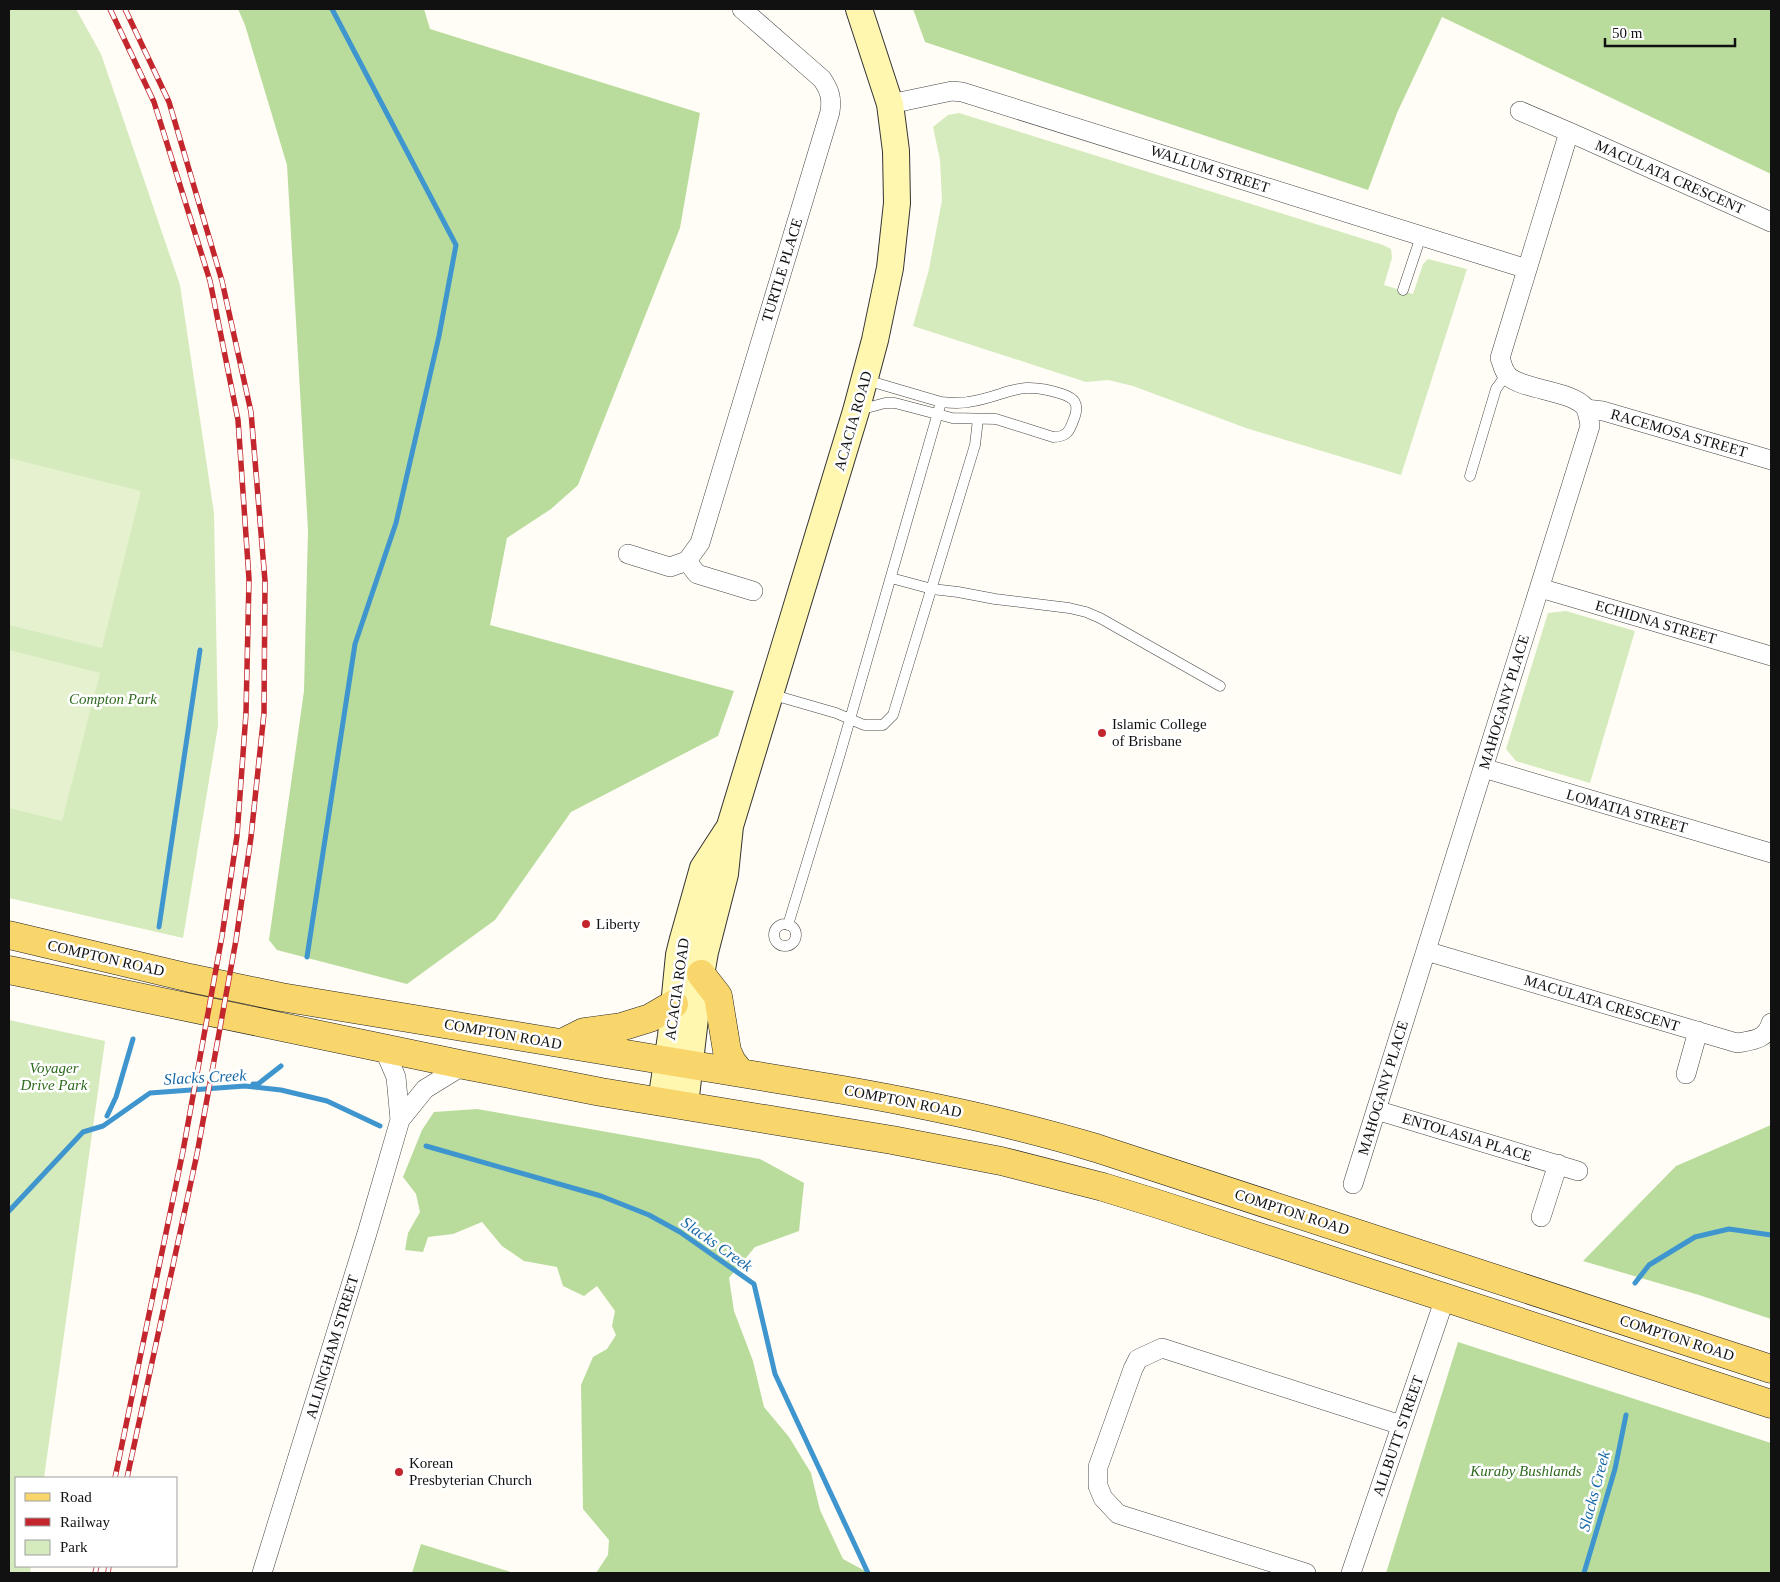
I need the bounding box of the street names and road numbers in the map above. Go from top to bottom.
street label: MACULATA CRESCENT [1593,137,1747,217]
street label: WALLUM STREET [1148,142,1272,196]
street label: TURTLE PLACE [759,216,805,324]
street label: ACACIA ROAD [831,369,875,473]
street label: RACEMOSA STREET [1609,406,1749,460]
street label: ECHIDNA STREET [1594,597,1718,647]
street label: MAHOGANY PLACE [1476,633,1532,771]
street label: LOMATIA STREET [1565,786,1689,836]
street label: COMPTON ROAD [46,937,166,979]
street label: ACACIA ROAD [662,937,692,1041]
street label: MACULATA CRESCENT [1522,972,1682,1034]
street label: COMPTON ROAD [443,1016,563,1052]
street label: MAHOGANY PLACE [1355,1019,1411,1157]
street label: COMPTON ROAD [843,1082,963,1120]
street label: ENTOLASIA PLACE [1400,1110,1534,1164]
street label: COMPTON ROAD [1233,1186,1351,1238]
street label: ALLINGHAM STREET [302,1273,362,1421]
street label: COMPTON ROAD [1618,1312,1736,1364]
street label: ALLBUTT STREET [1370,1373,1426,1499]

